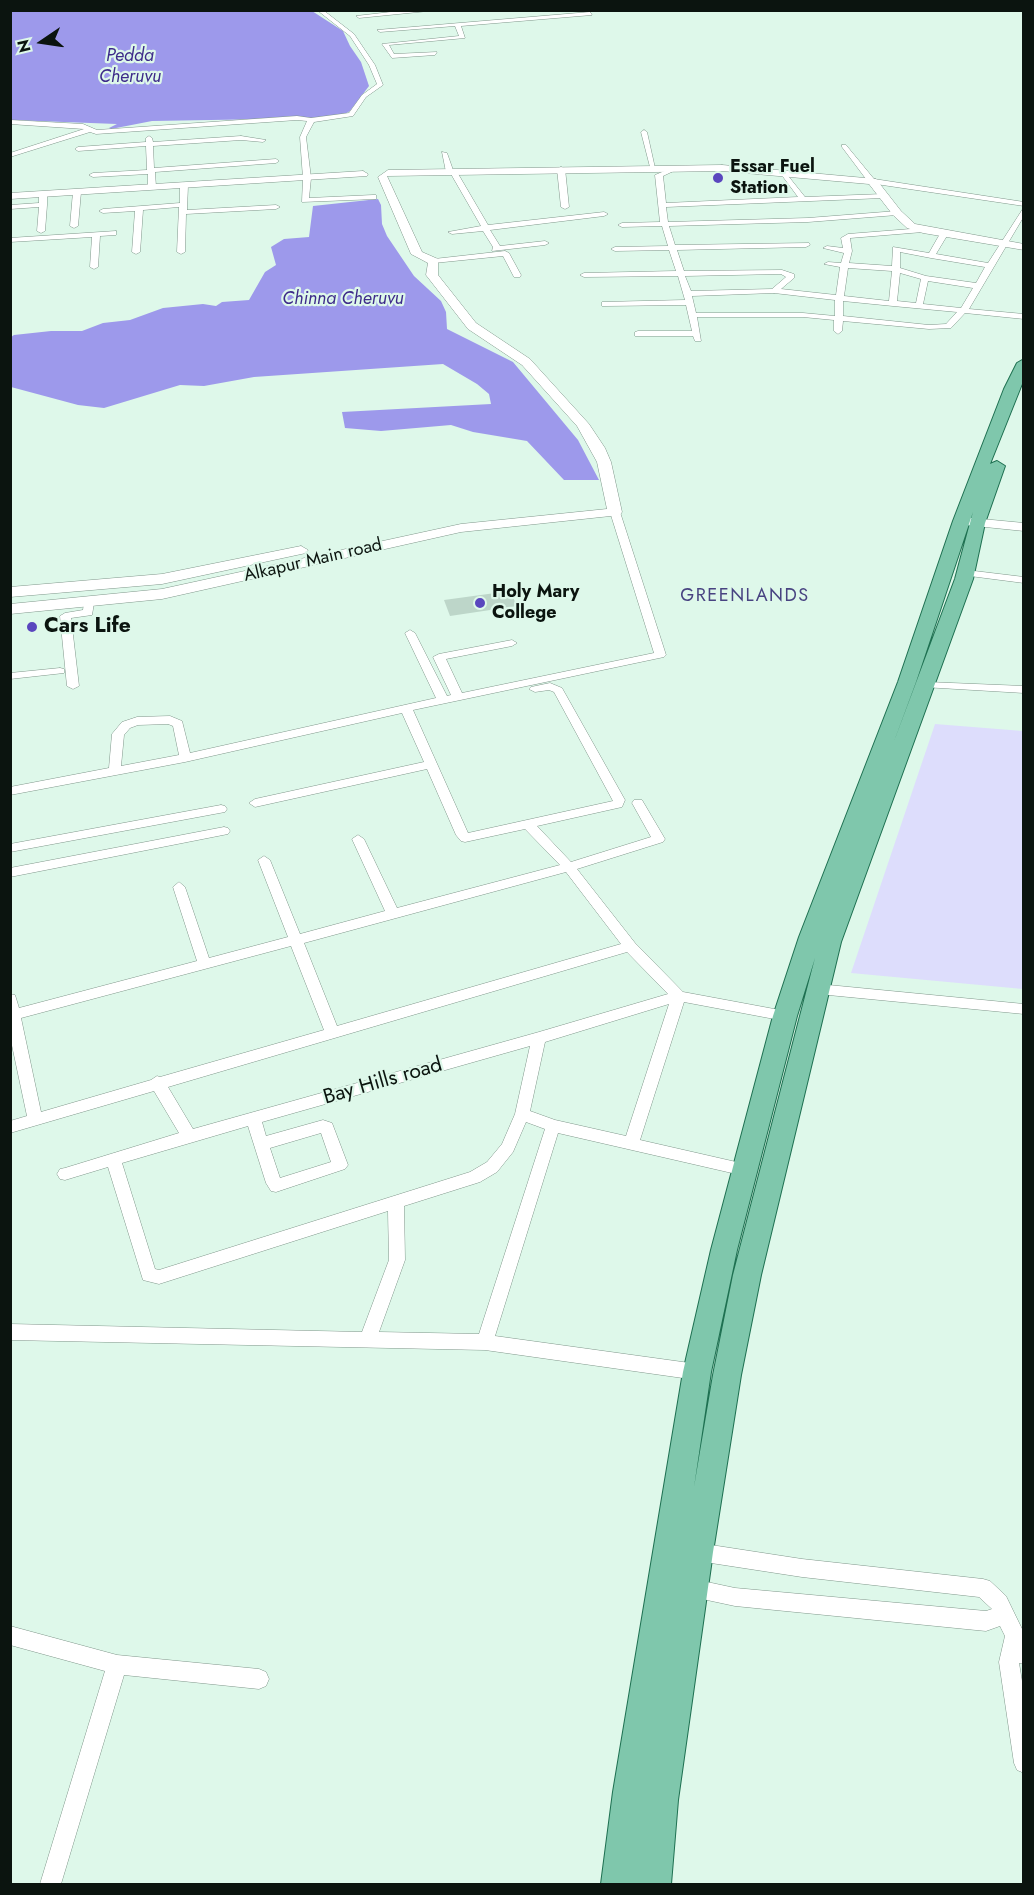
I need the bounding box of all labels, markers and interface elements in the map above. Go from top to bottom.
north arrow [12,12,72,72]
text: N [11,37,37,55]
water label: Pedda Cheruvu [99,46,161,88]
place label: Essar Fuel Station [730,157,815,200]
marker: Essar Fuel Station [711,171,725,185]
water label: Chinna Cheruvu [282,289,404,311]
street label: Alkapur Main road [242,535,384,587]
place label: Holy Mary College [492,582,579,624]
district label: GREENLANDS [680,586,810,608]
marker: Holy Mary College [473,596,487,610]
place label: Cars Life [44,614,131,640]
marker: Cars Life [25,620,39,634]
street label: Bay Hills road [321,1053,445,1111]

